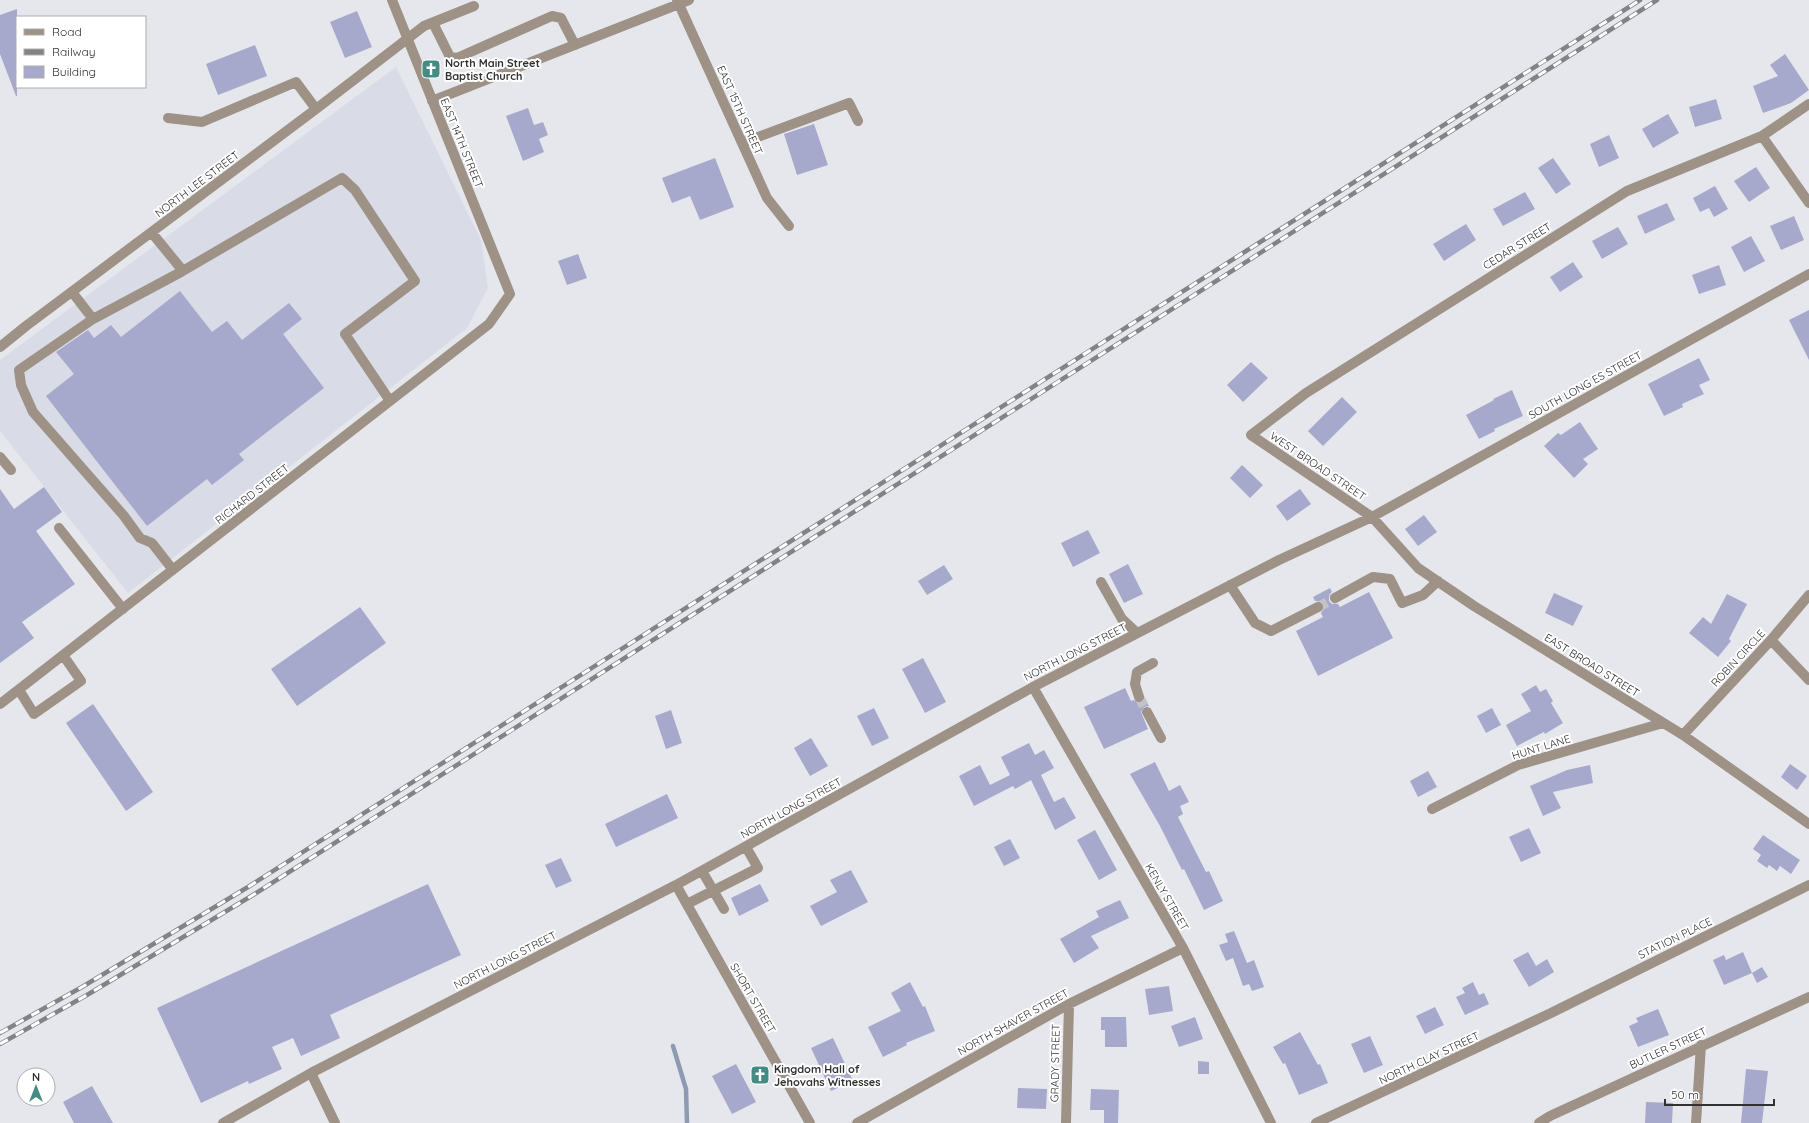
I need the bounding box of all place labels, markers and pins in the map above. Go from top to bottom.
place label: North Main Street Baptist Church [445,56,540,83]
church icon: North Main Street Baptist Church [420,58,442,80]
place label: Kingdom Hall of Jehovahs Witnesses [774,1062,881,1089]
church icon: Kingdom Hall of Jehovahs Witnesses [749,1064,771,1086]

